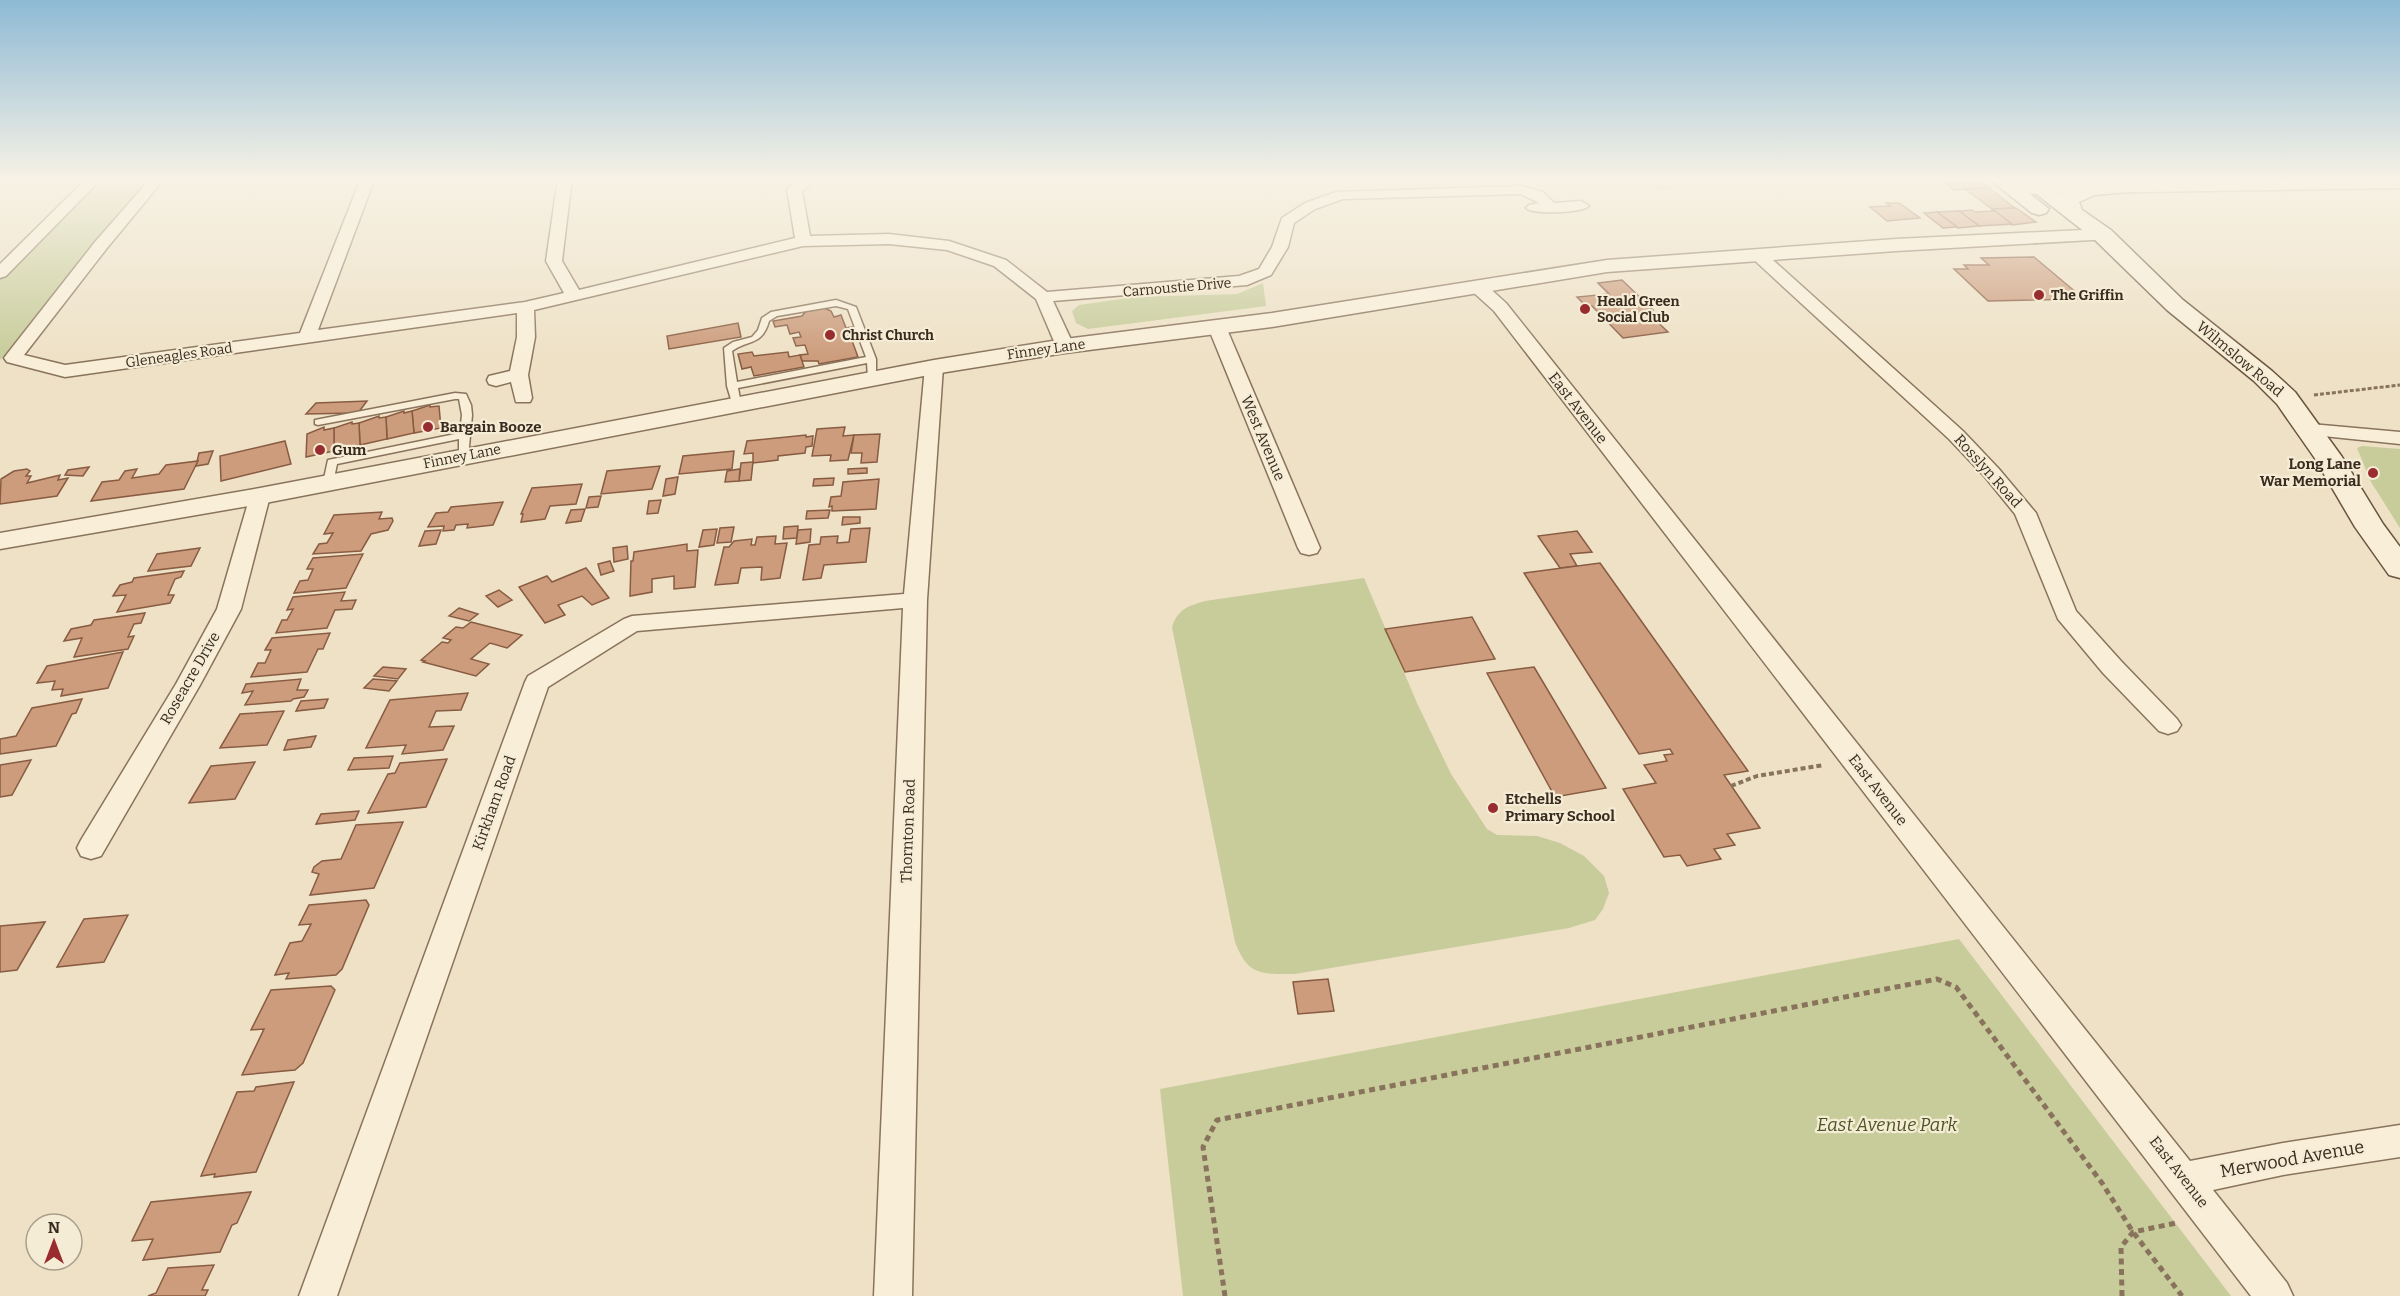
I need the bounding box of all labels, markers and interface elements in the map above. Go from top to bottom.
street label: Carnoustie Drive [1122,274,1232,301]
place label: The Griffin [2051,287,2124,304]
marker: The Griffin [2032,288,2046,302]
place label: Heald Green Social Club [1597,293,1680,326]
marker: Heald Green Social Club [1578,302,1592,316]
street label: Wilmslow Road [2193,317,2287,401]
place label: Christ Church [842,327,934,344]
marker: Christ Church [823,328,837,342]
street label: Finney Lane [1006,336,1086,363]
street label: Gleneagles Road [125,340,234,371]
street label: East Avenue [1545,369,1611,447]
street label: West Avenue [1237,393,1289,483]
place label: Bargain Booze [440,418,541,436]
marker: Bargain Booze [421,420,435,434]
street label: Rosslyn Road [1950,431,2026,511]
place label: Gum [332,441,367,459]
street label: Finney Lane [422,441,502,472]
marker: Gum [313,443,327,457]
place label: Long Lane War Memorial [2260,455,2361,490]
marker: Long Lane War Memorial [2366,466,2380,480]
street label: Roseacre Drive [156,629,224,727]
street label: East Avenue [1845,751,1911,829]
street label: Kirkham Road [469,753,520,853]
street label: Thornton Road [897,779,919,883]
place label: Etchells Primary School [1505,790,1615,825]
marker: Etchells Primary School [1486,801,1500,815]
park label: East Avenue Park [1817,1114,1957,1136]
street label: East Avenue [2146,1133,2212,1211]
street label: Merwood Avenue [2218,1135,2366,1183]
north arrow [24,1212,84,1272]
text: N [48,1218,60,1237]

